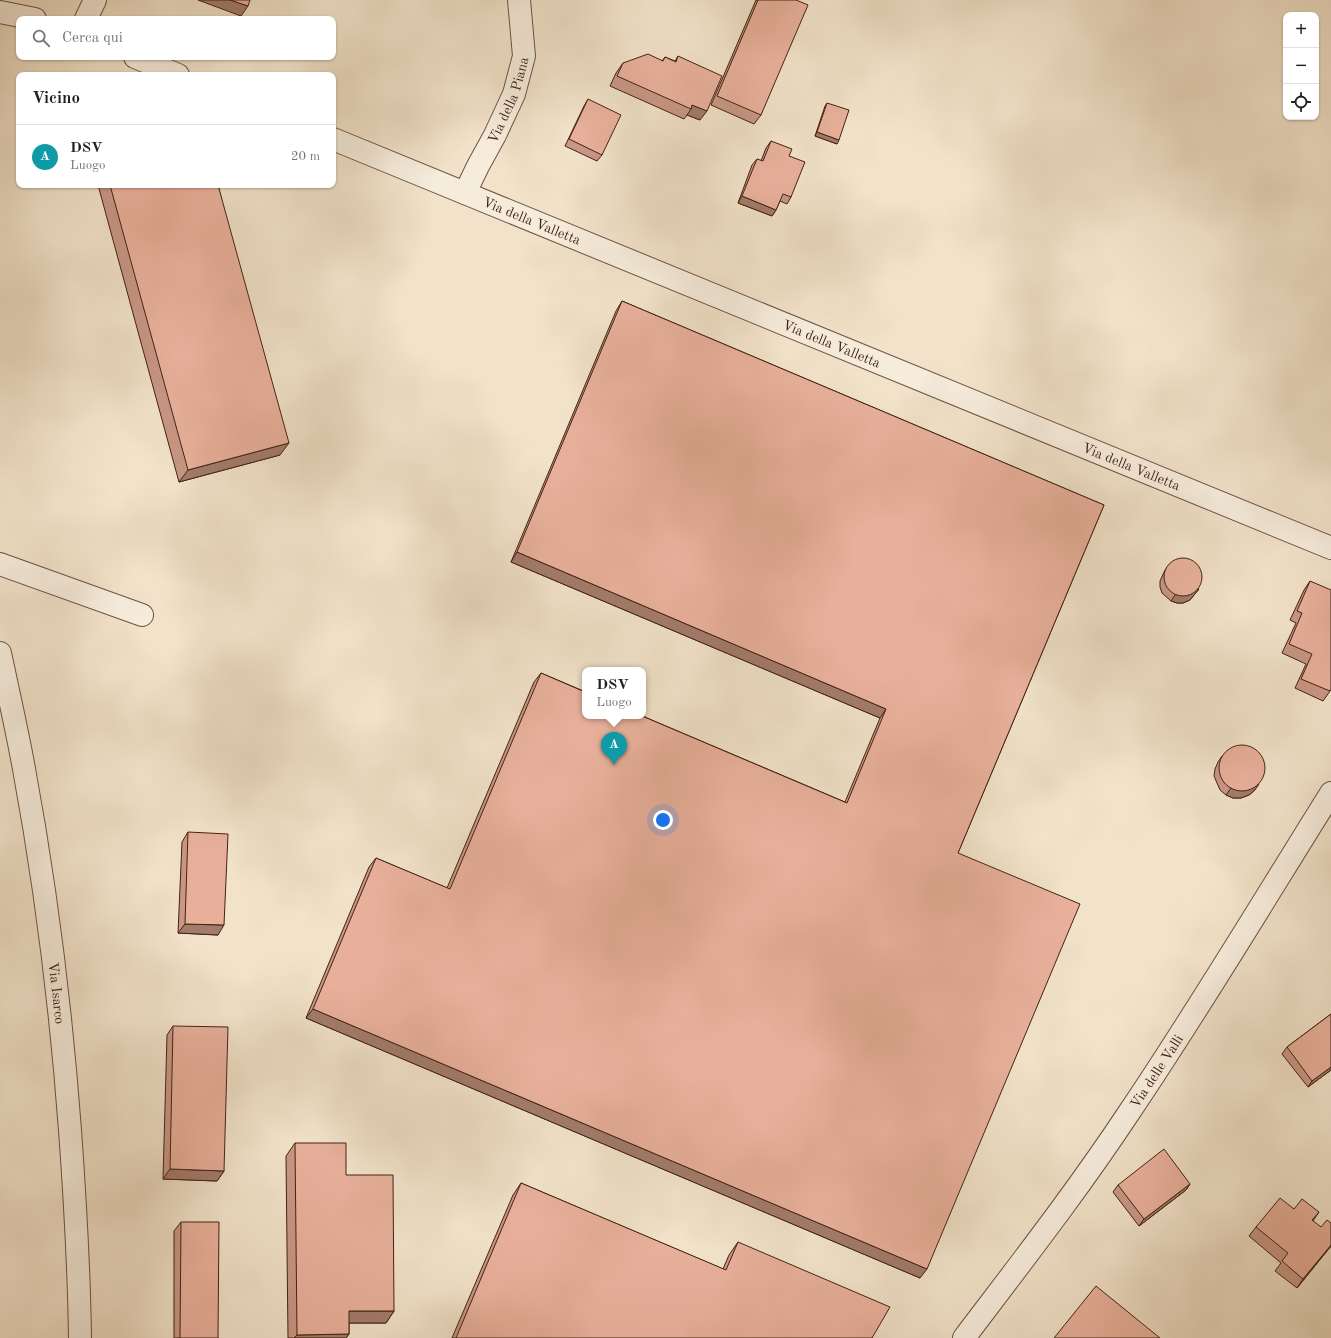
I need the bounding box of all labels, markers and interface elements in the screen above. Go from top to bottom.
map controls [1283,12,1319,120]
button: + [1283,12,1319,48]
search box [16,16,336,60]
icon: search [30,27,52,49]
text: Cerca qui [62,31,123,46]
button: − [1283,48,1319,84]
street label: Via della Piana [486,55,532,146]
button: locate [1283,84,1319,120]
text: Vicino [32,90,80,107]
text: DSV [70,141,103,156]
text: A [40,150,50,163]
text: 20 m [291,150,320,163]
text: Luogo [70,159,106,172]
street label: Via della Valletta [481,195,583,248]
street label: Via della Valletta [780,318,882,371]
street label: Via della Valletta [1080,441,1182,493]
popup [582,667,646,719]
text: DSV [596,678,629,693]
text: Luogo [596,696,632,709]
pin: A [601,732,627,765]
your location [653,810,673,830]
street label: Via Isarco [46,961,67,1025]
street label: Via delle Valli [1128,1032,1186,1111]

